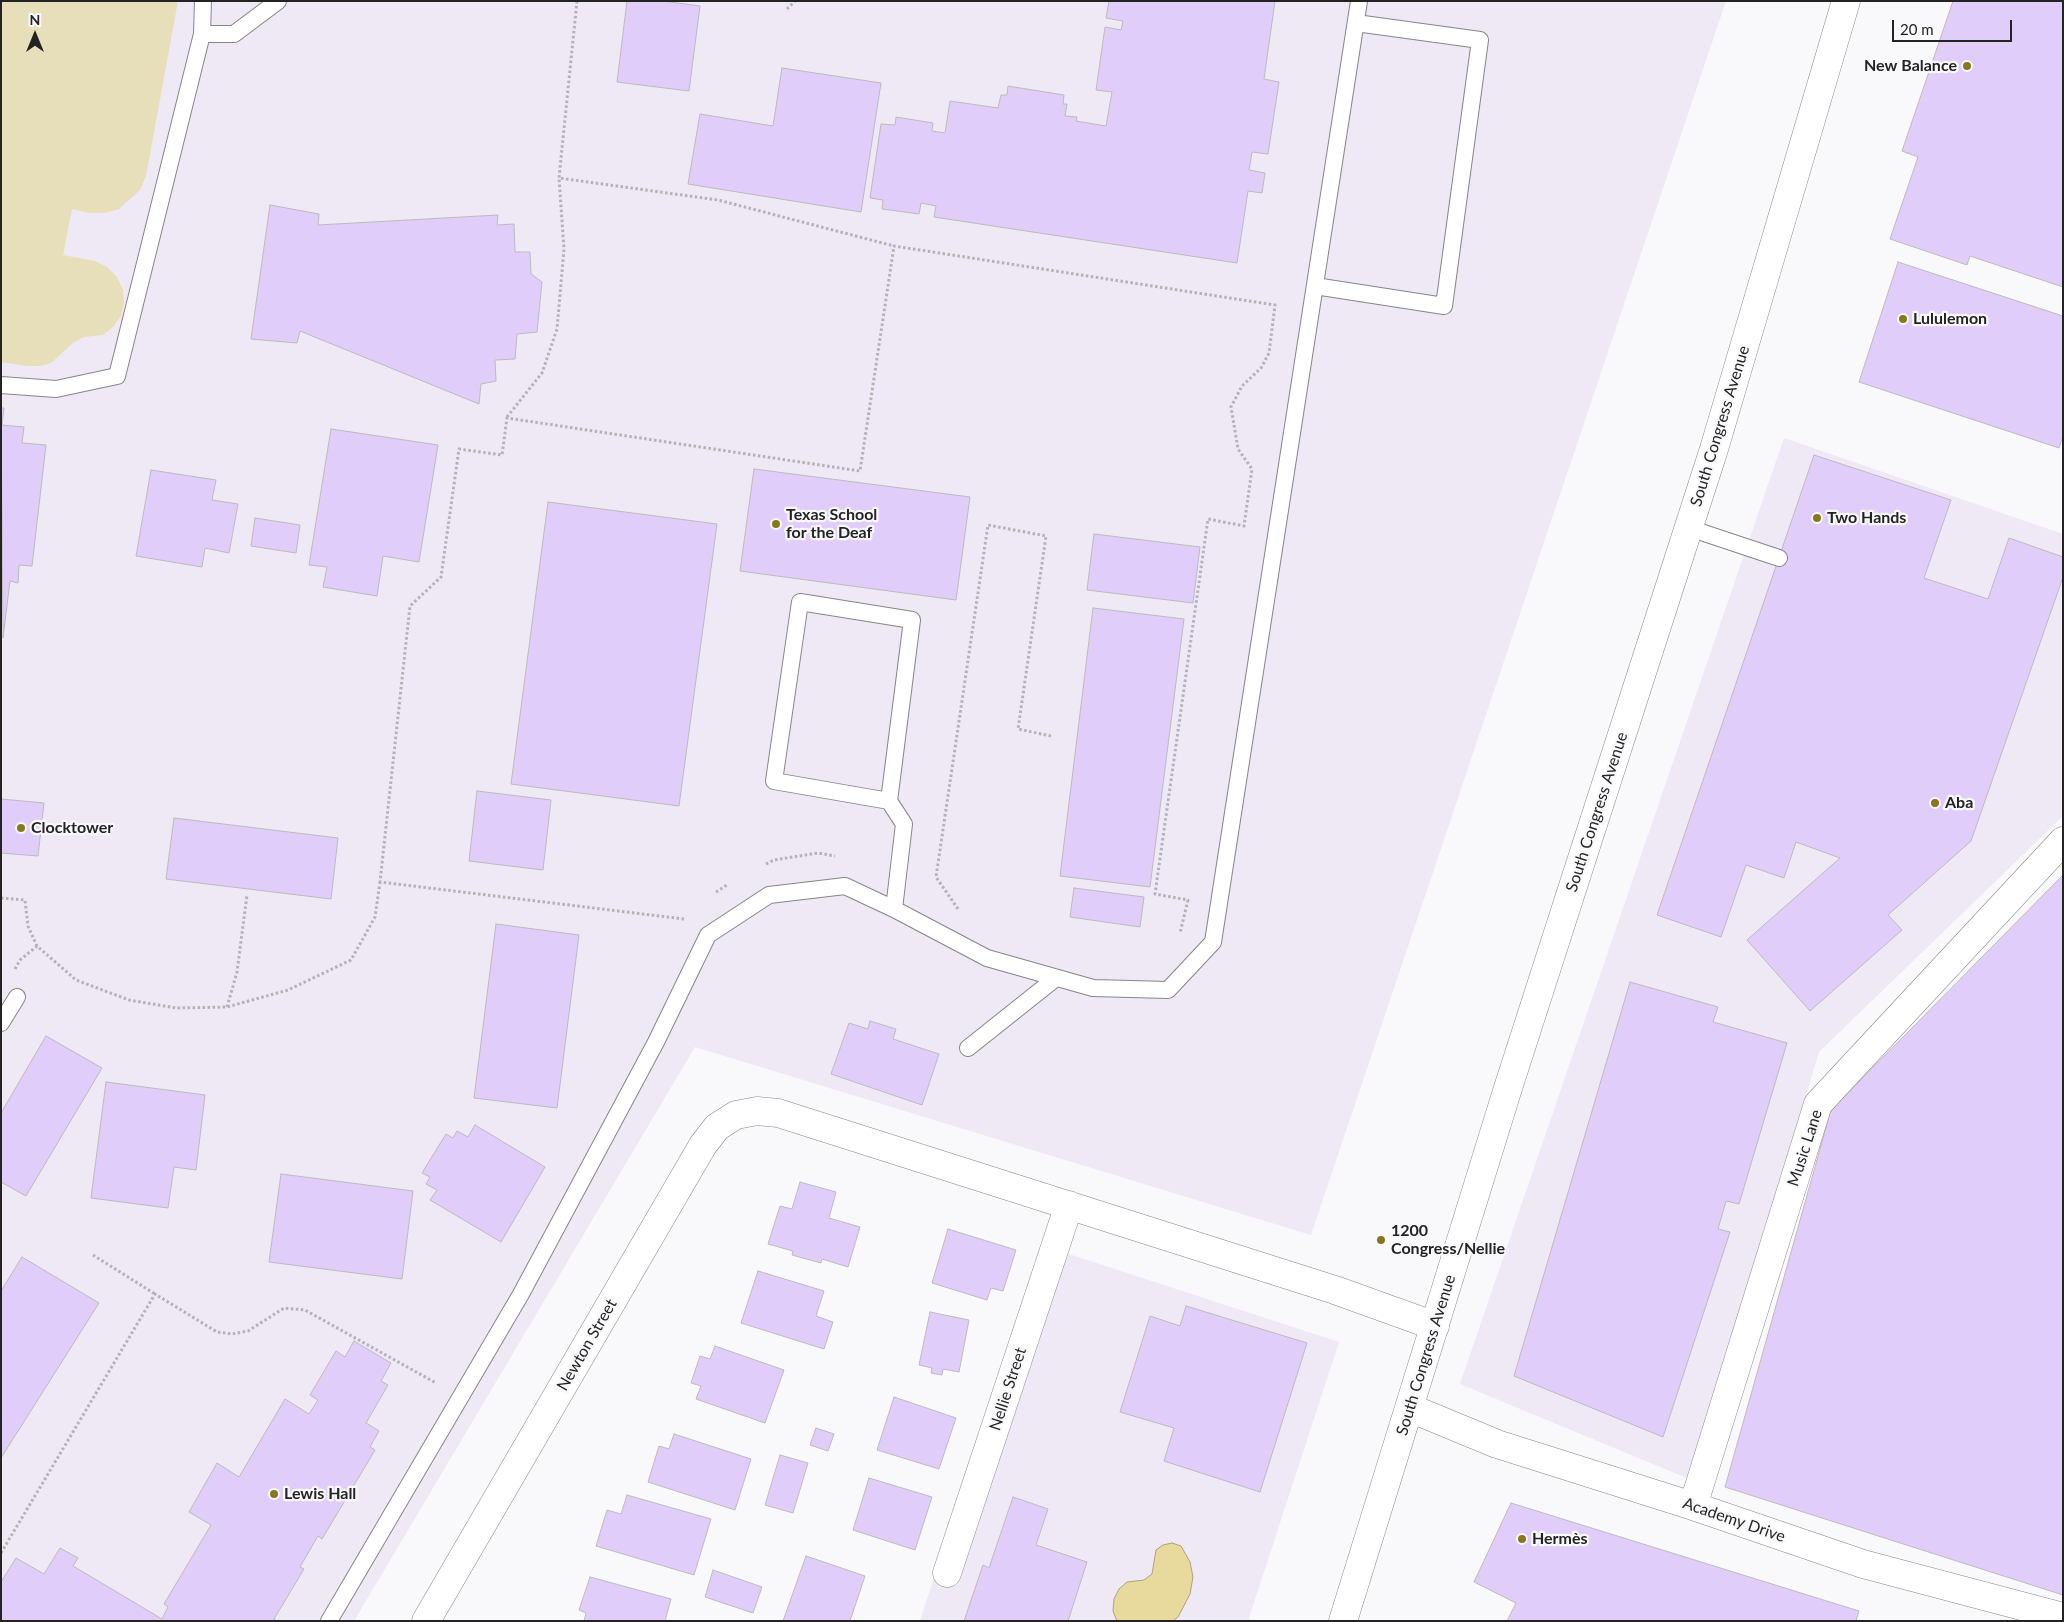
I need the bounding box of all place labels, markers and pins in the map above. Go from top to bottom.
place label: New Balance [1864,56,1957,76]
marker: New Balance [1961,60,1973,72]
place label: Lululemon [1913,309,1987,329]
marker: Lululemon [1897,313,1909,325]
place label: Texas School for the Deaf [786,505,877,543]
place label: Two Hands [1827,508,1906,528]
marker: Two Hands [1811,512,1823,524]
marker: Texas School for the Deaf [770,518,782,530]
place label: Aba [1945,793,1973,813]
marker: Aba [1929,797,1941,809]
place label: Clocktower [31,818,113,838]
marker: Clocktower [15,822,27,834]
place label: 1200 Congress/Nellie [1391,1221,1505,1259]
marker: 1200 Congress/Nellie [1375,1234,1387,1246]
place label: Lewis Hall [284,1484,356,1504]
marker: Lewis Hall [268,1488,280,1500]
place label: Hermès [1532,1529,1588,1549]
marker: Hermès [1516,1533,1528,1545]

